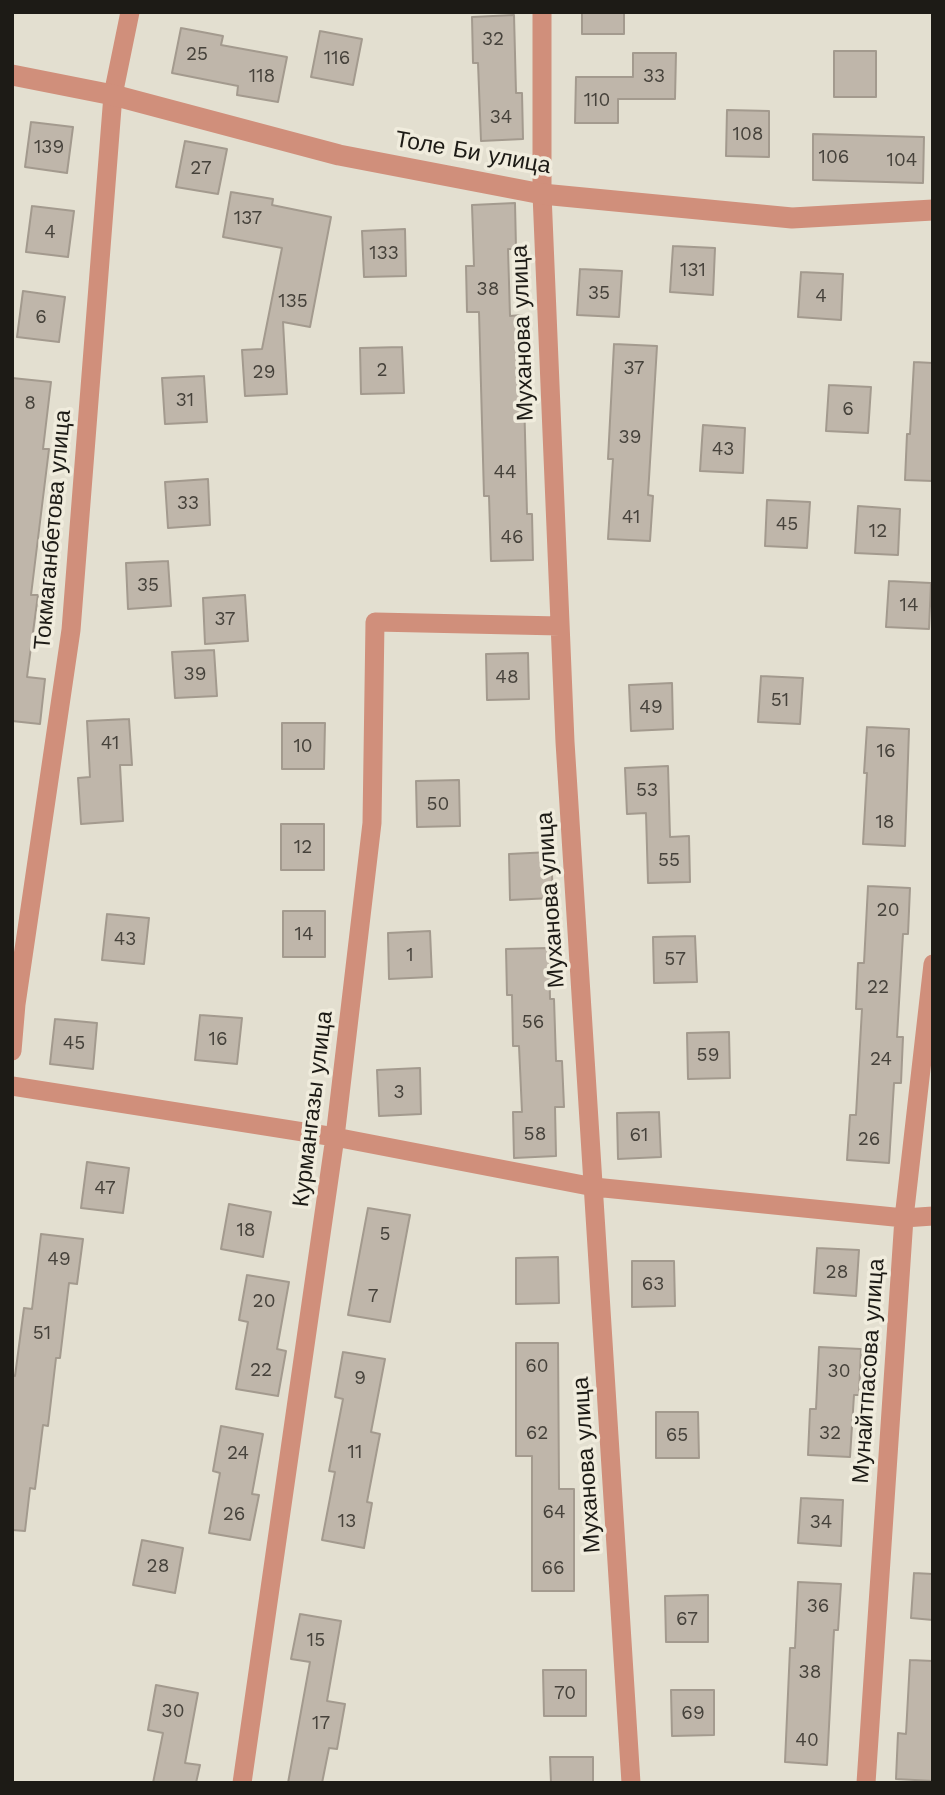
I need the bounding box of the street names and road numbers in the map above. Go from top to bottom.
street label: Толе Би улица [393,126,553,180]
street label: Муханова улица [506,244,540,422]
street label: Токмаганбетова улица [29,409,77,651]
street label: Муханова улица [531,811,571,989]
street label: Курмангазы улица [287,1009,339,1209]
street label: Мунайтпасова улица [847,1258,891,1484]
street label: Муханова улица [567,1376,607,1554]

